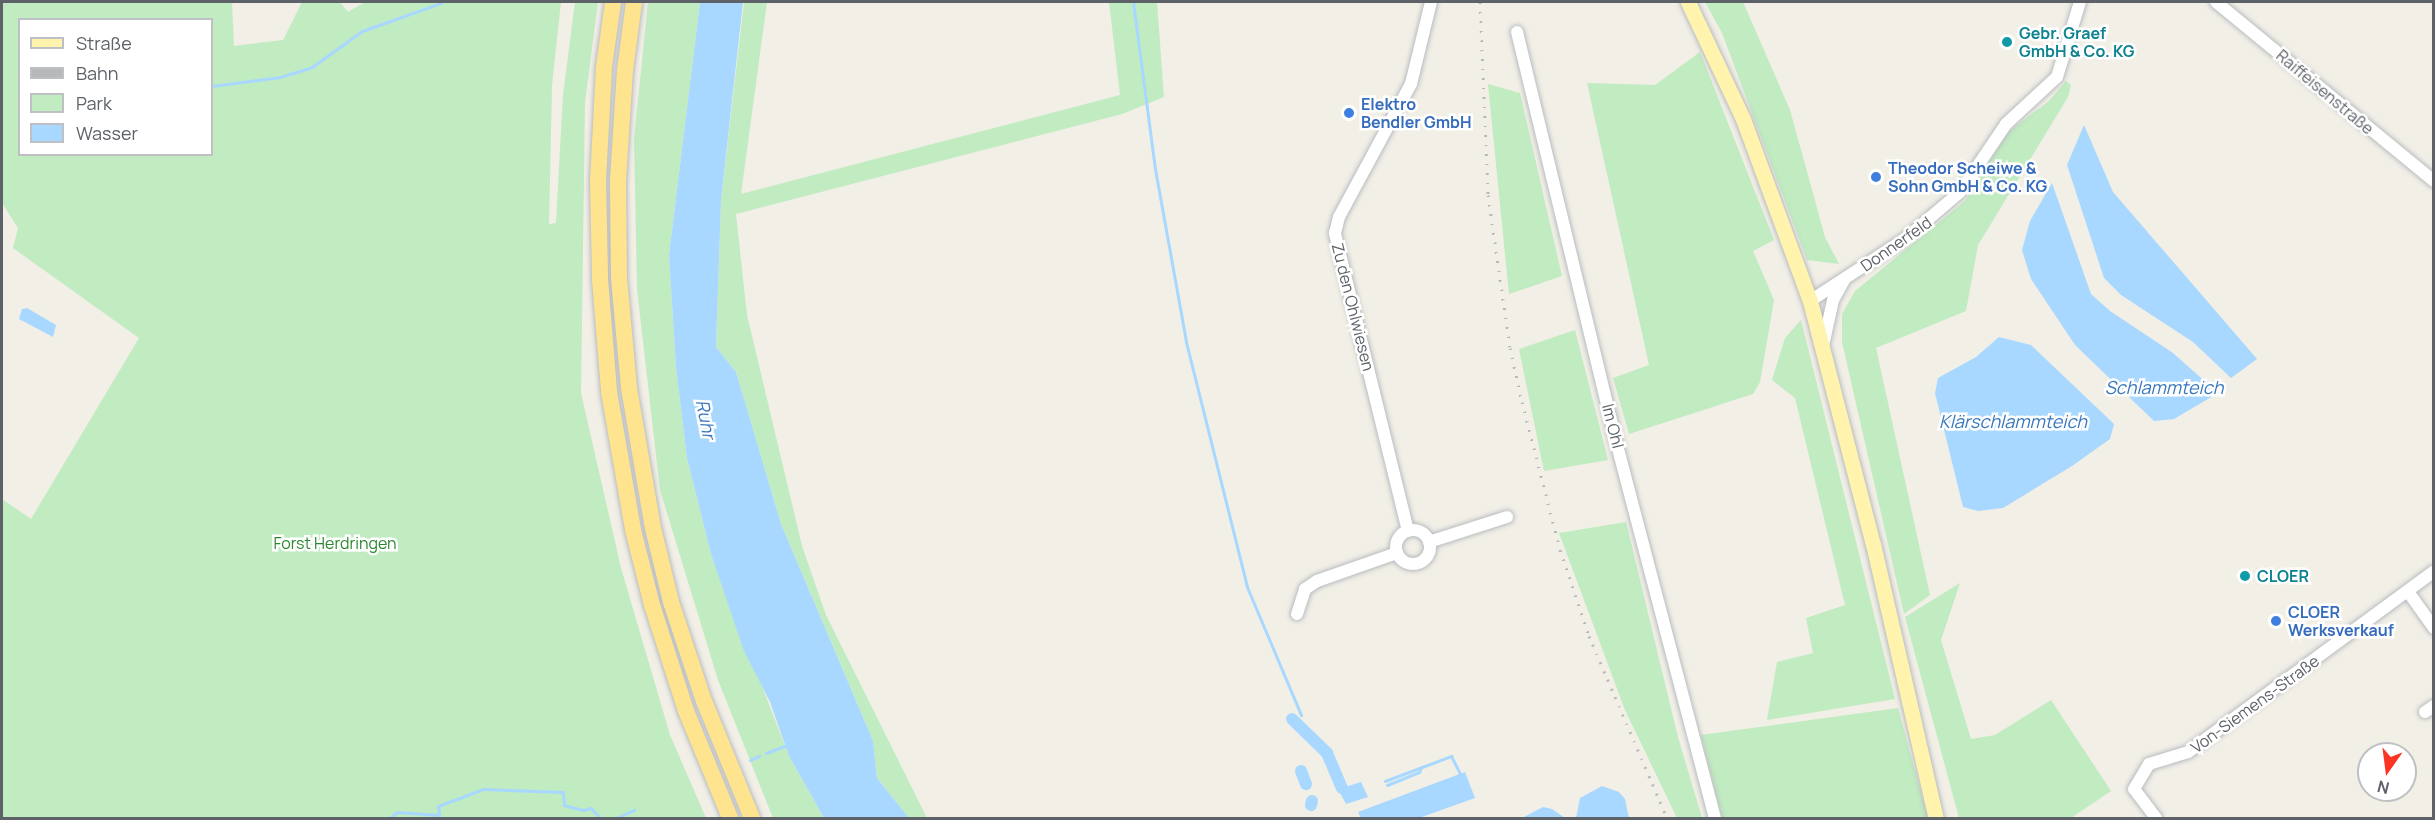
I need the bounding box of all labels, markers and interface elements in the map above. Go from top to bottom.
legend [18,18,213,156]
place label: Gebr. Graef GmbH & Co. KG [2019,23,2134,61]
text: Straße [76,31,132,55]
marker: Gebr. Graef GmbH & Co. KG [2000,35,2014,49]
street label: Raiffeisenstraße [2272,46,2378,138]
text: Bahn [76,61,118,85]
text: Park [76,91,112,115]
place label: Elektro Bendler GmbH [1361,94,1471,132]
marker: Elektro Bendler GmbH [1342,106,1356,120]
text: Wasser [76,121,138,145]
place label: Theodor Scheiwe & Sohn GmbH & Co. KG [1888,158,2047,196]
marker: Theodor Scheiwe & Sohn GmbH & Co. KG [1869,170,1883,184]
street label: Donnerfeld [1857,213,1935,275]
street label: Zu den Ohlwiesen [1328,241,1378,373]
water label: Schlammteich [2105,376,2223,398]
water label: Ruhr [692,398,720,440]
street label: Im Ohl [1598,402,1628,450]
water label: Klärschlammteich [1939,410,2087,432]
park label: Forst Herdringen [273,533,397,553]
place label: CLOER [2257,566,2309,586]
marker: CLOER [2238,569,2252,583]
place label: CLOER Werksverkauf [2288,602,2394,640]
marker: CLOER Werksverkauf [2269,614,2283,628]
street label: Von-Siemens-Straße [2187,651,2323,757]
north arrow [2357,742,2417,802]
text: N [2375,775,2391,800]

